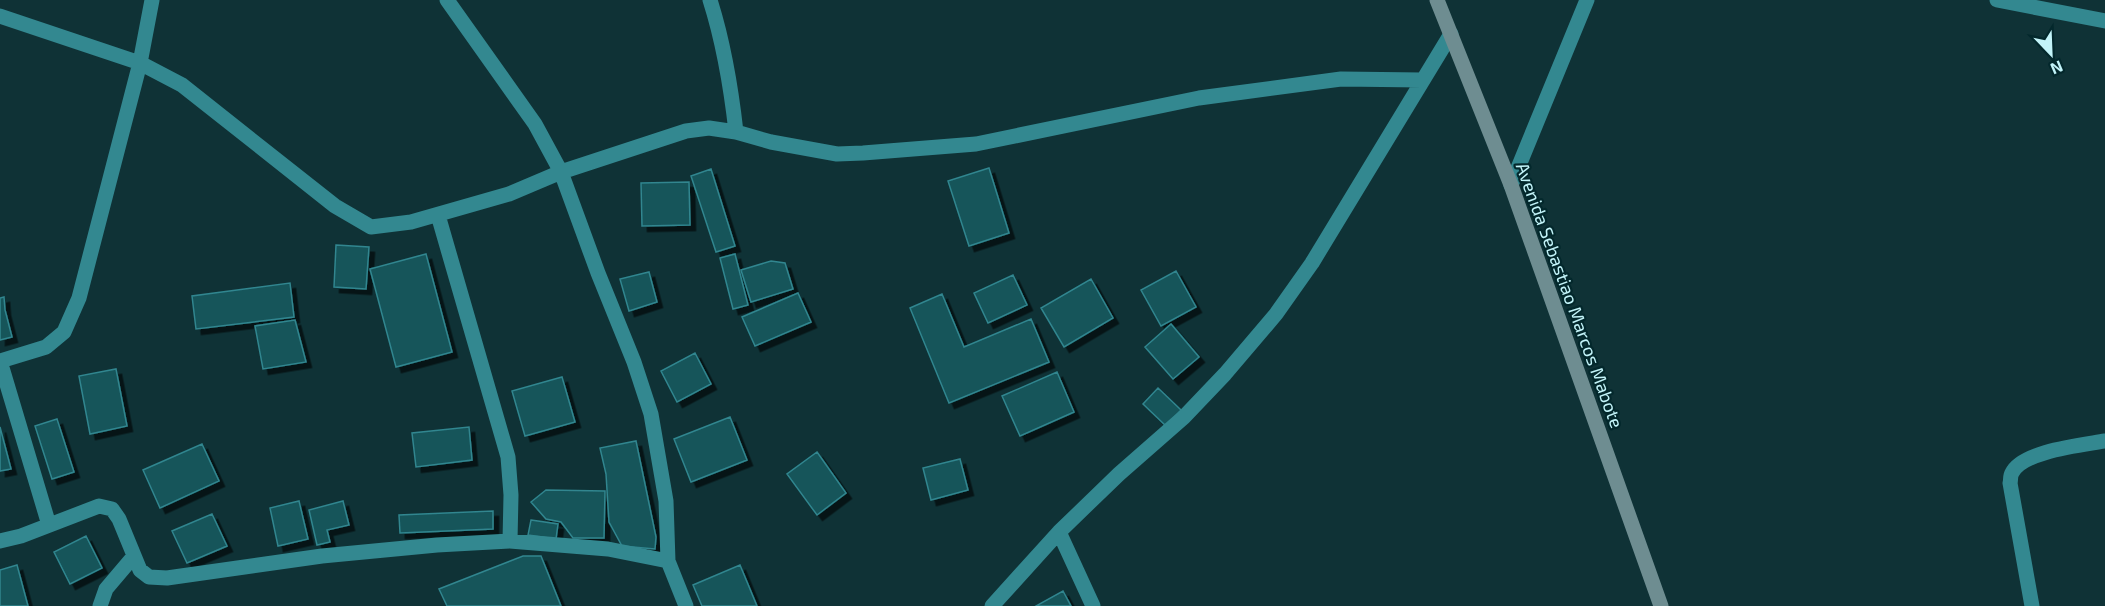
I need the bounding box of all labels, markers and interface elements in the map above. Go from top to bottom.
north arrow [2021,24,2081,84]
text: N [2048,57,2066,79]
street label: Avenida Sebastiao Marcos Mabote [1512,159,1628,431]

